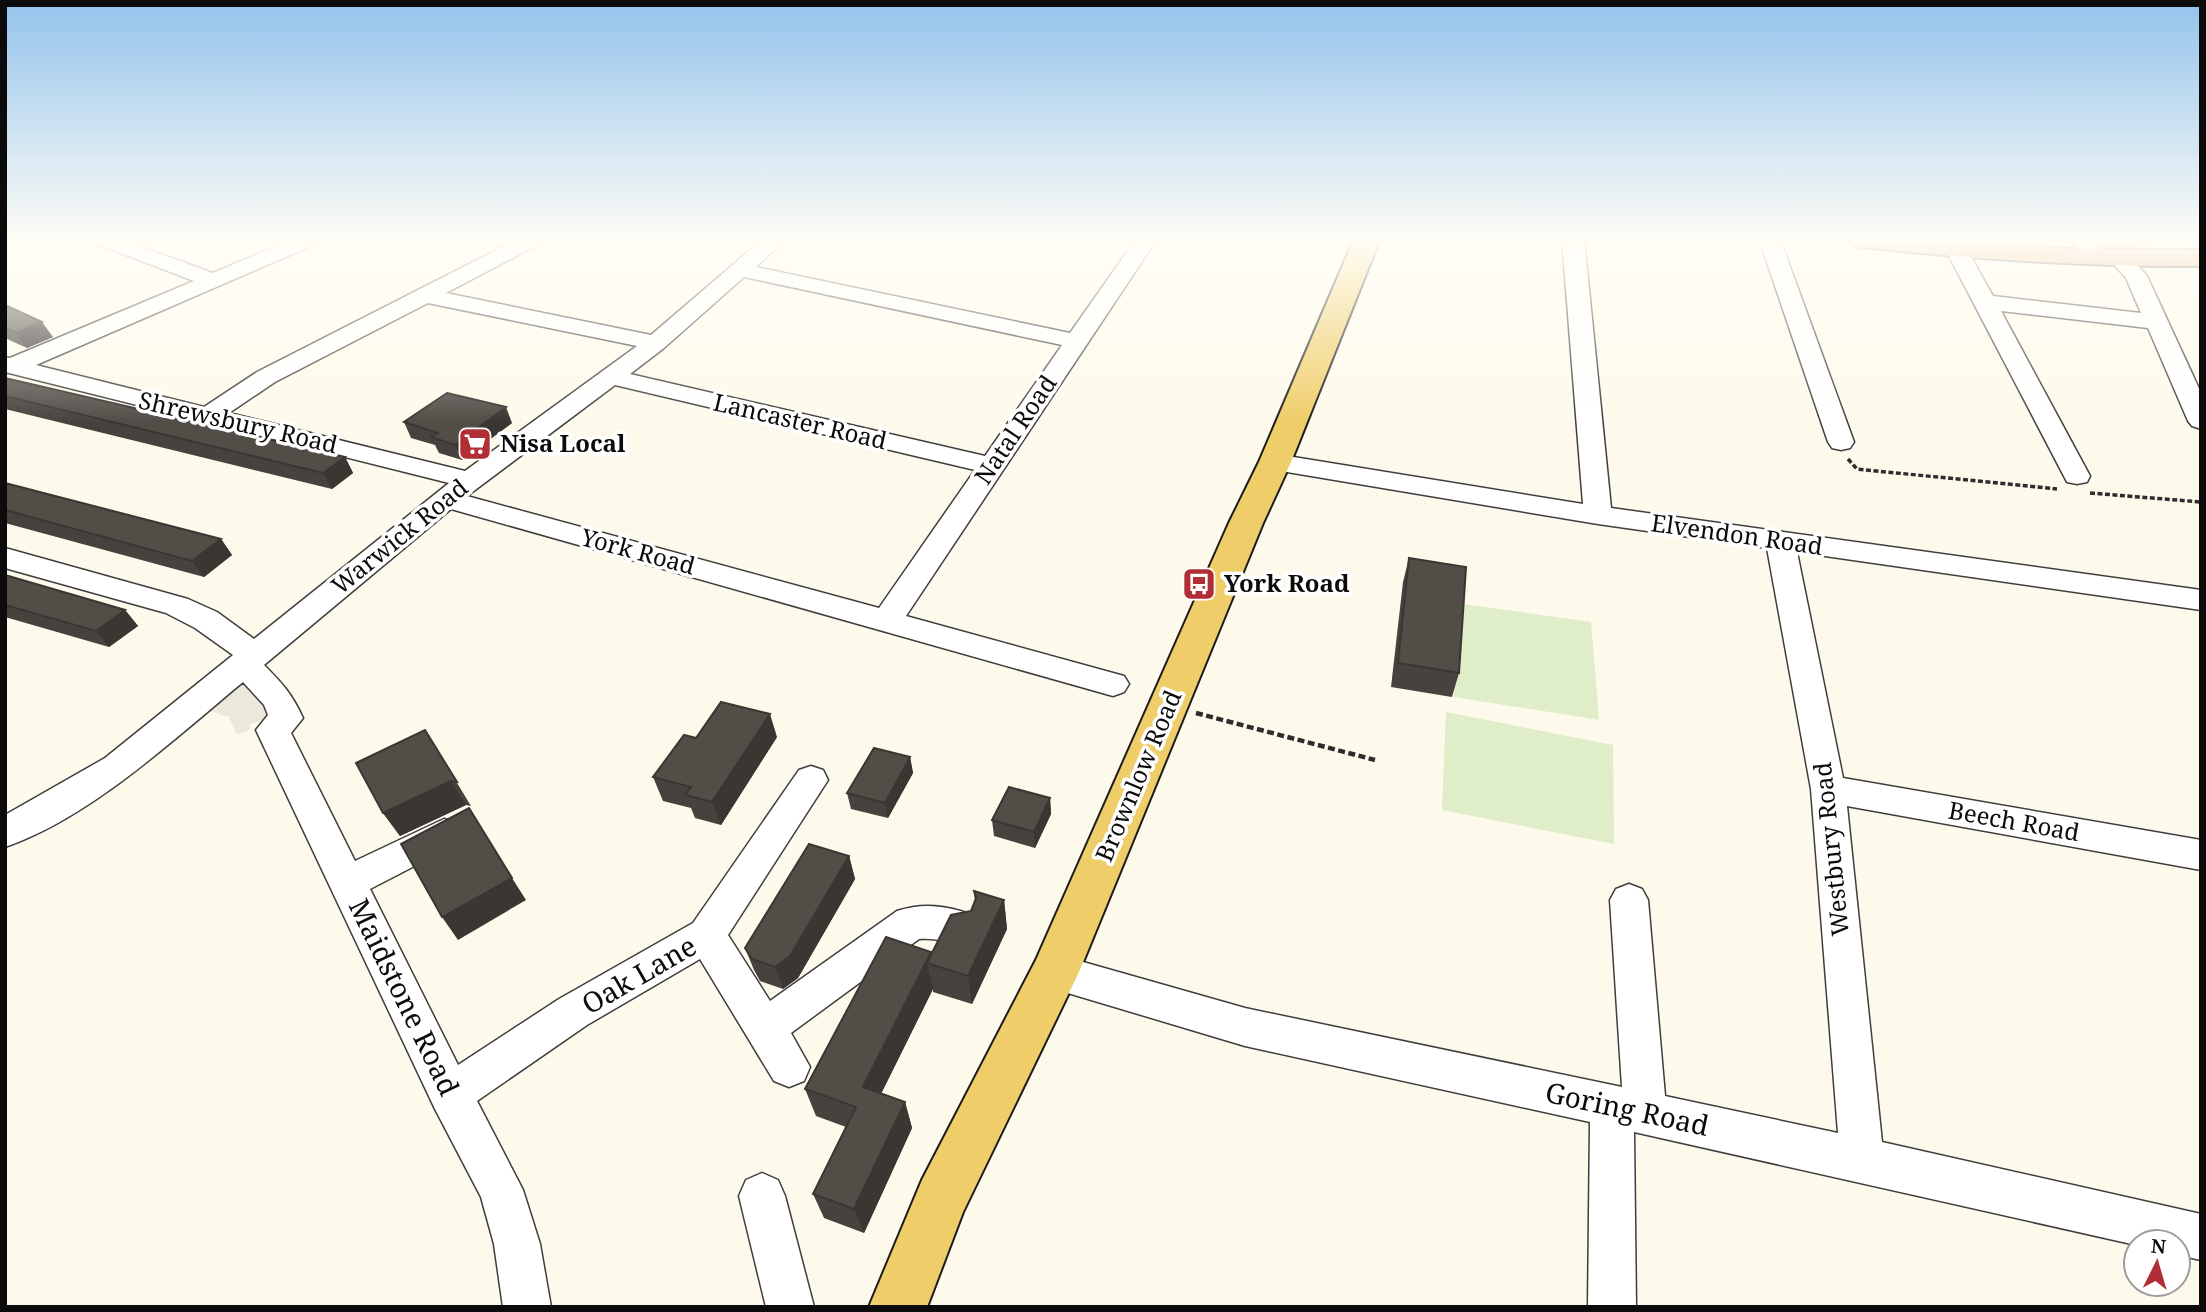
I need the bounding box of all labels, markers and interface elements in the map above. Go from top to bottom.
street label: Natal Road [966,368,1064,490]
street label: Shrewsbury Road [136,383,341,460]
street label: Lancaster Road [711,385,890,457]
supermarket icon: Nisa Local [456,425,494,463]
place label: Nisa Local [500,426,626,459]
street label: Warwick Road [324,470,474,601]
street label: Elvendon Road [1649,505,1825,562]
street label: York Road [577,519,699,582]
bus stop icon: York Road [1180,565,1218,603]
place label: York Road [1224,566,1350,599]
street label: Brownlow Road [1087,684,1189,866]
street label: Westbury Road [1805,760,1856,938]
street label: Beech Road [1946,793,2083,848]
street label: Maidstone Road [341,892,469,1101]
street label: Oak Lane [574,926,703,1022]
street label: Goring Road [1542,1072,1712,1144]
north arrow [2122,1228,2192,1298]
text: N [2150,1232,2167,1260]

